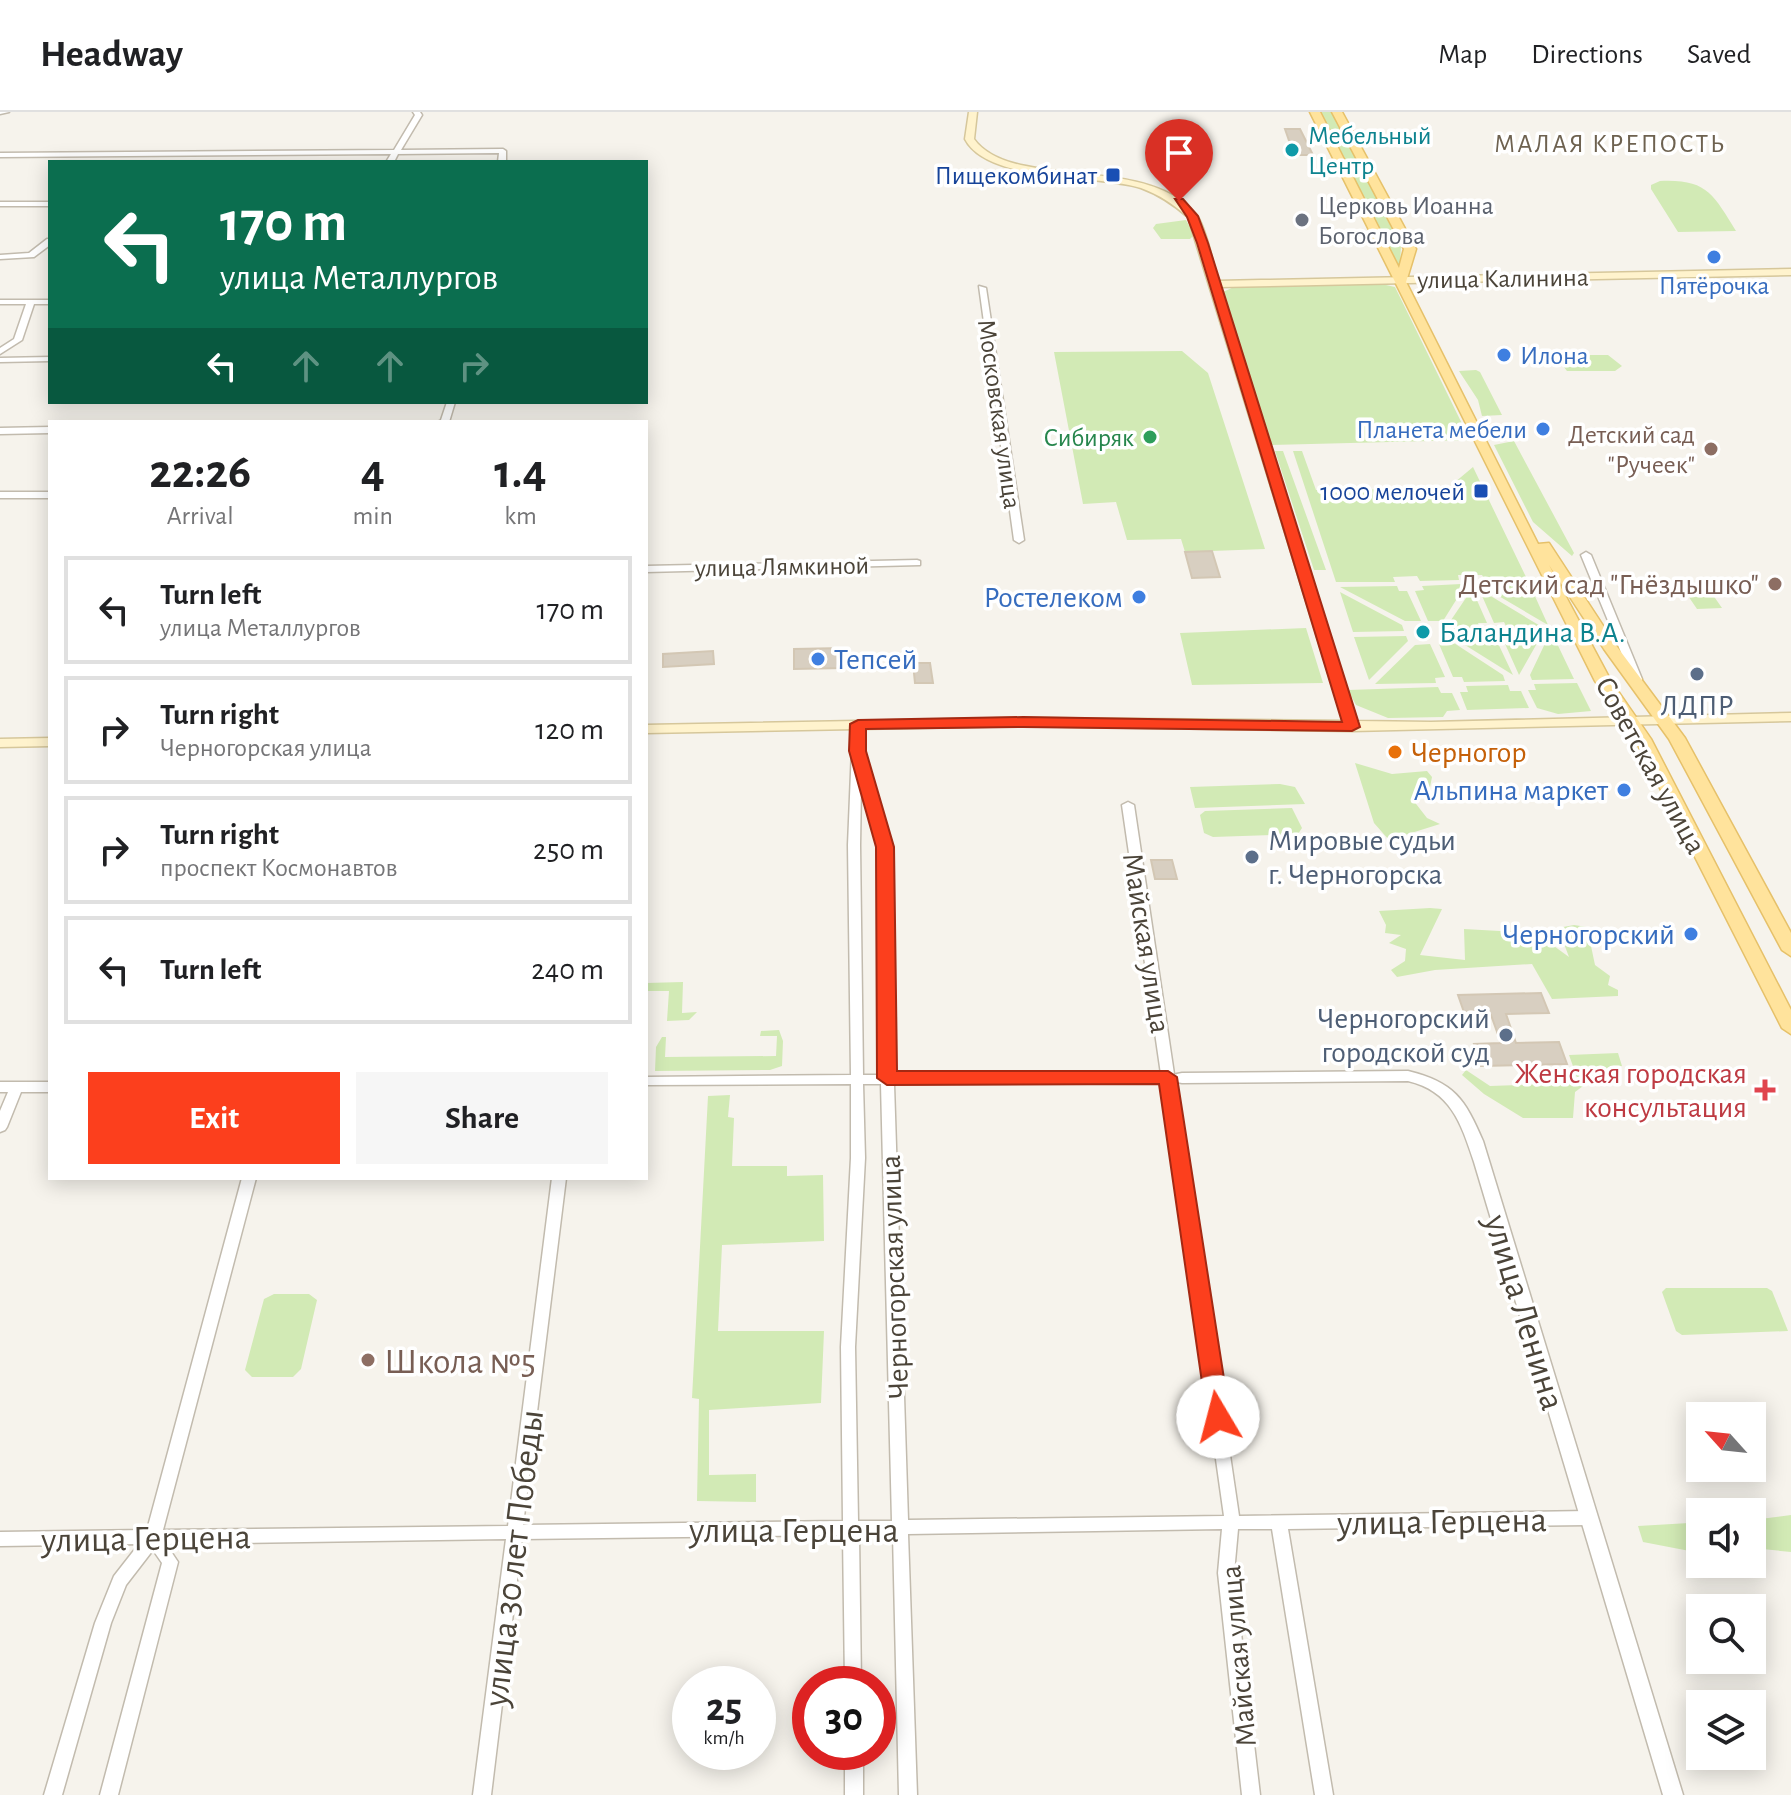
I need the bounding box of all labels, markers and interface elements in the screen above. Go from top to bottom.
text: Headway [40,36,183,74]
text: Map [1438,41,1487,69]
text: Directions [1531,41,1643,69]
text: Saved [1687,41,1751,69]
pin [1145,119,1213,201]
place label: Мебельный Центр [1308,123,1432,179]
icon: arrive [1157,131,1201,175]
district label: МАЛАЯ КРЕПОСТЬ [1494,131,1726,157]
marker: Мебельный Центр [1283,141,1301,159]
place label: Пищекомбинат [935,163,1098,189]
marker: Пищекомбинат [1104,166,1122,184]
icon: left [88,192,192,296]
place label: Церковь Иоанна Богослова [1318,193,1494,249]
text: 170 m [220,195,347,251]
marker: Церковь Иоанна Богослова [1293,211,1311,229]
marker: Пятёрочка [1705,248,1723,266]
text: улица Металлургов [220,260,498,296]
street label: улица Калинина [1416,265,1589,294]
place label: Пятёрочка [1659,273,1769,299]
street label: Московская улица [973,318,1025,511]
place label: Илона [1520,343,1589,369]
icon: left [200,344,244,388]
icon: ahead [284,344,328,388]
icon: ahead [368,344,412,388]
icon: right [452,344,496,388]
marker: Илона [1495,346,1513,364]
place label: Планета мебели [1356,417,1527,443]
marker: Планета мебели [1534,420,1552,438]
place label: Детский сад "Ручеек" [1568,422,1695,478]
place label: Сибиряк [1044,425,1134,451]
marker: Сибиряк [1141,428,1159,446]
marker: Детский сад "Ручеек" [1702,440,1720,458]
text: 22:26 [149,449,251,497]
text: 4 [361,449,385,497]
text: 1.4 [494,449,547,497]
place label: 1000 мелочей [1320,479,1465,505]
marker: 1000 мелочей [1472,482,1490,500]
text: Arrival [167,503,234,529]
text: min [353,503,393,529]
text: km [504,503,537,529]
street label: улица Лямкиной [694,552,869,582]
place label: Детский сад "Гнёздышко" [1459,570,1759,600]
marker: Детский сад "Гнёздышко" [1766,575,1784,593]
text: Turn left [160,580,261,610]
place label: Ростелеком [984,583,1123,613]
icon: left [92,588,136,632]
marker: Ростелеком [1130,588,1148,606]
text: 170 m [536,595,604,625]
text: улица Металлургов [160,615,361,641]
place label: Баландина В.А. [1439,618,1626,648]
marker: Баландина В.А. [1414,623,1432,641]
place label: Тепсей [834,645,917,675]
marker: Тепсей [809,650,827,668]
marker: ЛДПР [1688,665,1706,683]
street label: Советская улица [1589,672,1711,859]
place label: ЛДПР [1660,691,1734,721]
text: Turn right [160,700,279,730]
icon: right [92,708,136,752]
text: 120 m [535,715,604,745]
text: Черногорская улица [160,735,372,761]
place label: Черногор [1411,738,1527,768]
marker: Черногор [1386,743,1404,761]
place label: Альпина маркет [1414,776,1608,806]
marker: Альпина маркет [1615,781,1633,799]
text: Turn right [160,820,279,850]
place label: Мировые судьи г. Черногорска [1268,826,1456,890]
icon: right [92,828,136,872]
text: 250 m [533,835,604,865]
marker: Мировые судьи г. Черногорска [1243,848,1261,866]
street label: Майская улица [1117,851,1175,1036]
text: проспект Космонавтов [160,855,397,881]
place label: Черногорский [1502,920,1675,950]
marker: Черногорский [1682,925,1700,943]
icon: left [92,948,136,992]
text: Turn left [160,955,261,985]
text: 240 m [531,955,604,985]
place label: Черногорский городской суд [1317,1004,1490,1068]
marker: Черногорский городской суд [1497,1026,1515,1044]
place label: Женская городская консультация [1515,1059,1747,1123]
button: Exit [88,1072,340,1164]
button: Share [356,1072,608,1164]
marker: Женская городская консультация [1754,1079,1776,1101]
street label: Черногорская улица [876,1154,914,1400]
street label: улица Ленина [1477,1210,1571,1415]
place label: Школа №5 [384,1344,536,1380]
marker: Школа №5 [359,1351,377,1369]
position arrow [1176,1375,1260,1459]
north arrow [1686,1402,1766,1482]
map controls [1686,1402,1766,1770]
street label: улица 30 лет Победы [478,1408,550,1710]
button: sound [1686,1498,1766,1578]
street label: улица Герцена [1336,1502,1547,1542]
street label: улица Герцена [688,1513,899,1549]
street label: улица Герцена [40,1519,251,1559]
street label: Майская улица [1216,1564,1262,1748]
button: search [1686,1594,1766,1674]
speed limit sign: 30 [792,1666,896,1770]
text: 25 [706,1688,742,1728]
button: layers [1686,1690,1766,1770]
text: km/h [703,1728,745,1748]

